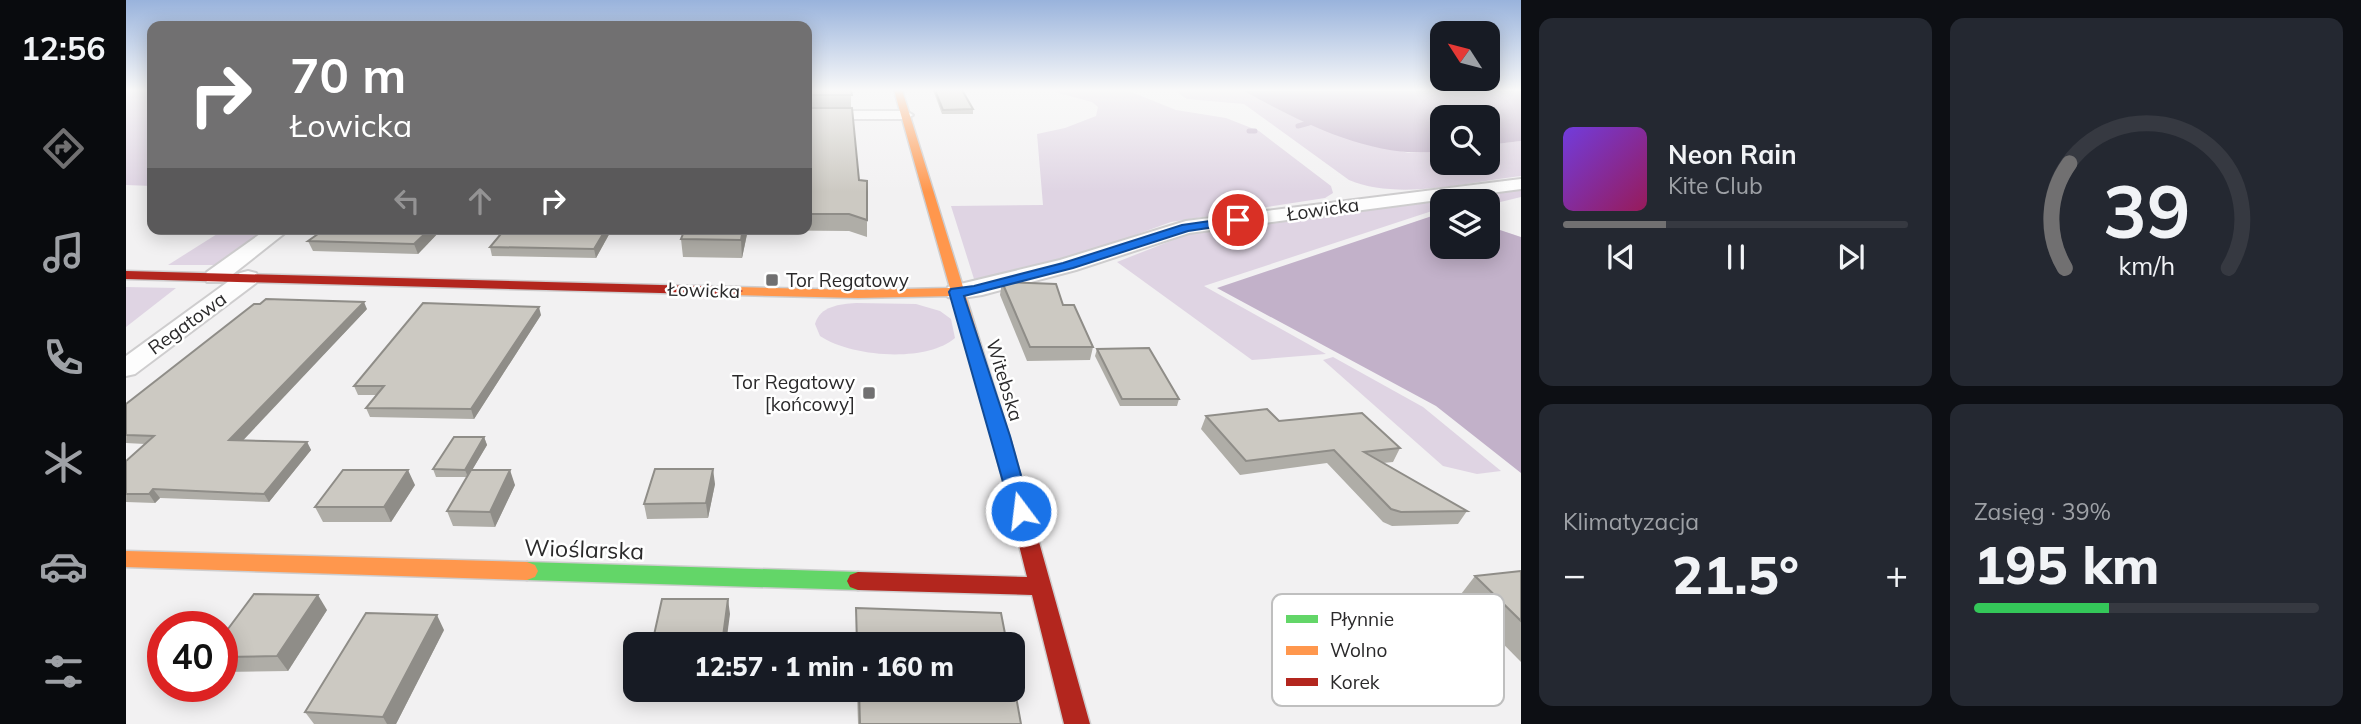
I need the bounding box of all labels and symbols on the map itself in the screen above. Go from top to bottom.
north arrow [1430,21,1500,91]
pin [1208,190,1268,250]
street label: Łowicka [1284,192,1361,226]
place label: Tor Regatowy [786,268,909,292]
marker: Tor Regatowy [764,272,780,288]
street label: Łowicka [666,277,741,303]
street label: Regatowa [143,287,231,359]
street label: Witebska [981,336,1029,424]
place label: Tor Regatowy [końcowy] [732,370,855,416]
marker: Tor Regatowy [końcowy] [861,385,877,401]
position arrow [984,474,1058,548]
street label: Wioślarska [524,532,644,566]
legend [1272,594,1504,706]
text: Płynnie [1330,607,1394,631]
speed limit sign: 40 [147,611,238,702]
text: Wolno [1330,638,1387,662]
text: Korek [1330,670,1380,694]

